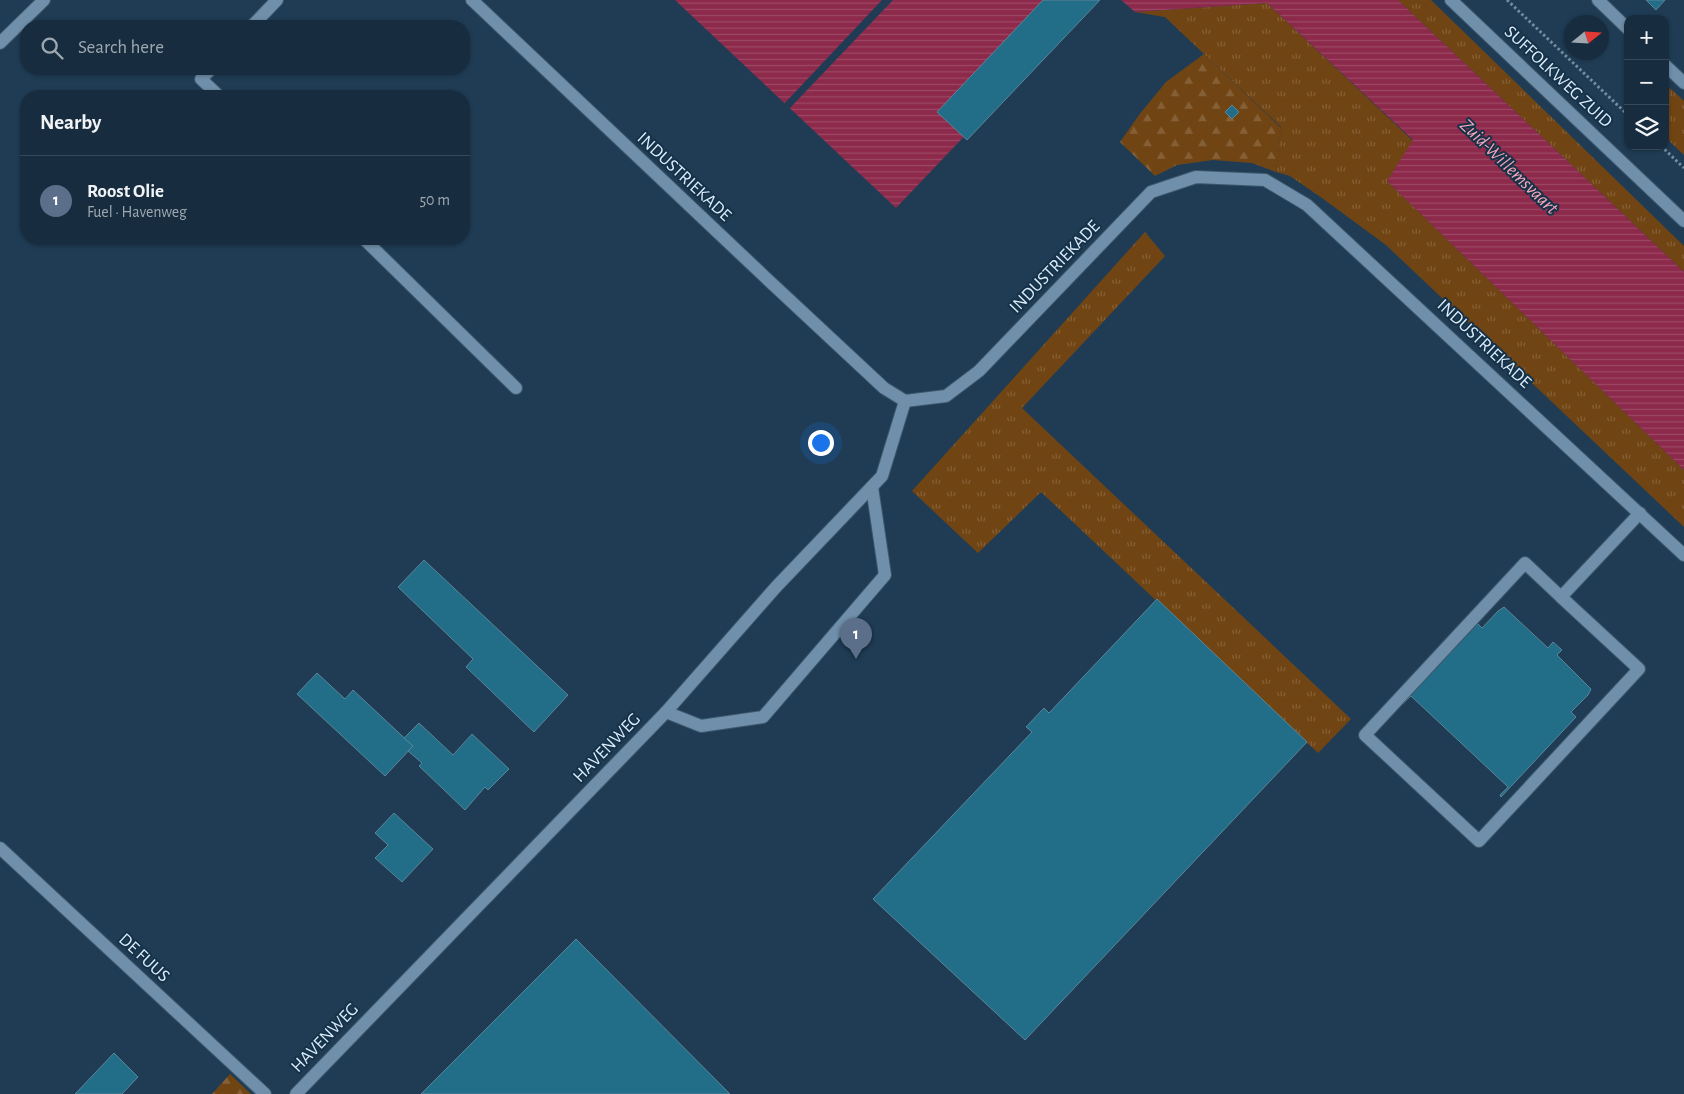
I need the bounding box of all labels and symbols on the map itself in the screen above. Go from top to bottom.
north arrow [1564,15,1609,60]
street label: SUFFOLKWEG ZUID [1501,23,1615,131]
water label: Zuid-Willemsvaart [1456,116,1562,219]
street label: INDUSTRIEKADE [634,129,735,225]
street label: INDUSTRIEKADE [1006,217,1104,317]
street label: INDUSTRIEKADE [1434,296,1535,392]
your location [808,430,834,456]
pin: 1 [840,618,872,659]
street label: HAVENWEG [570,710,644,786]
street label: DE FUUS [115,930,173,986]
street label: HAVENWEG [288,1000,362,1076]

